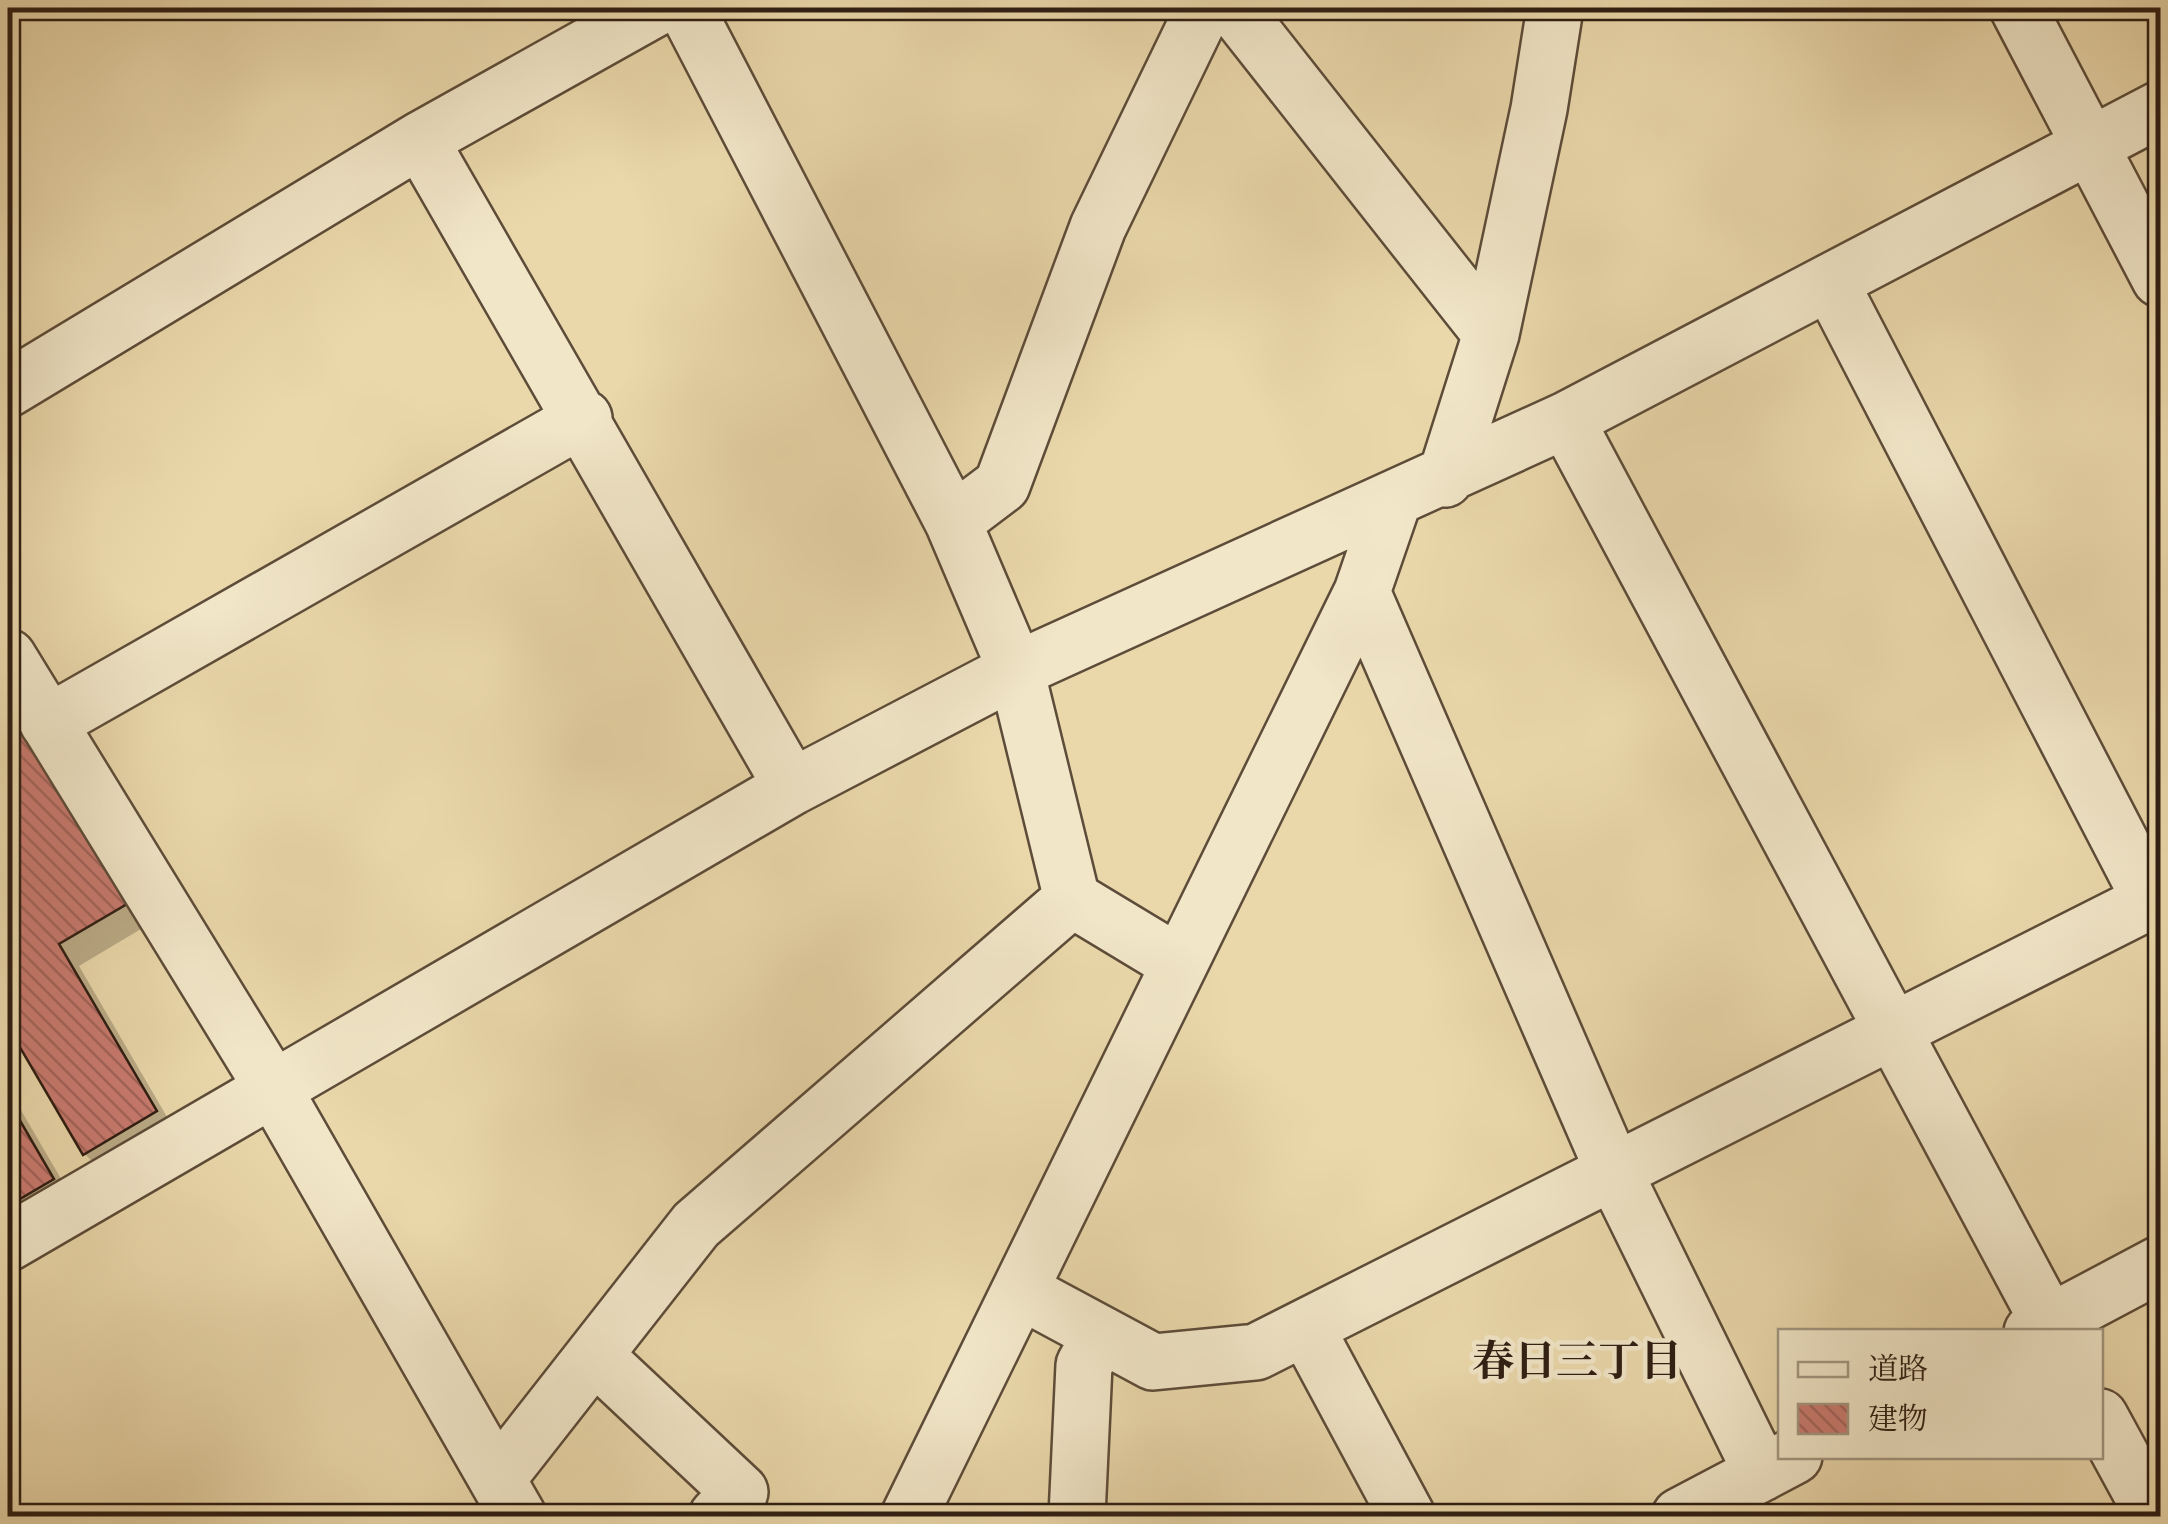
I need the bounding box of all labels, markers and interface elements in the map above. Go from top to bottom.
legend [1778,1329,2103,1459]
district label: 春日三丁目 [1472,1335,1682,1395]
text: 道路 [1868,1350,1928,1393]
text: 建物 [1868,1400,1928,1443]

